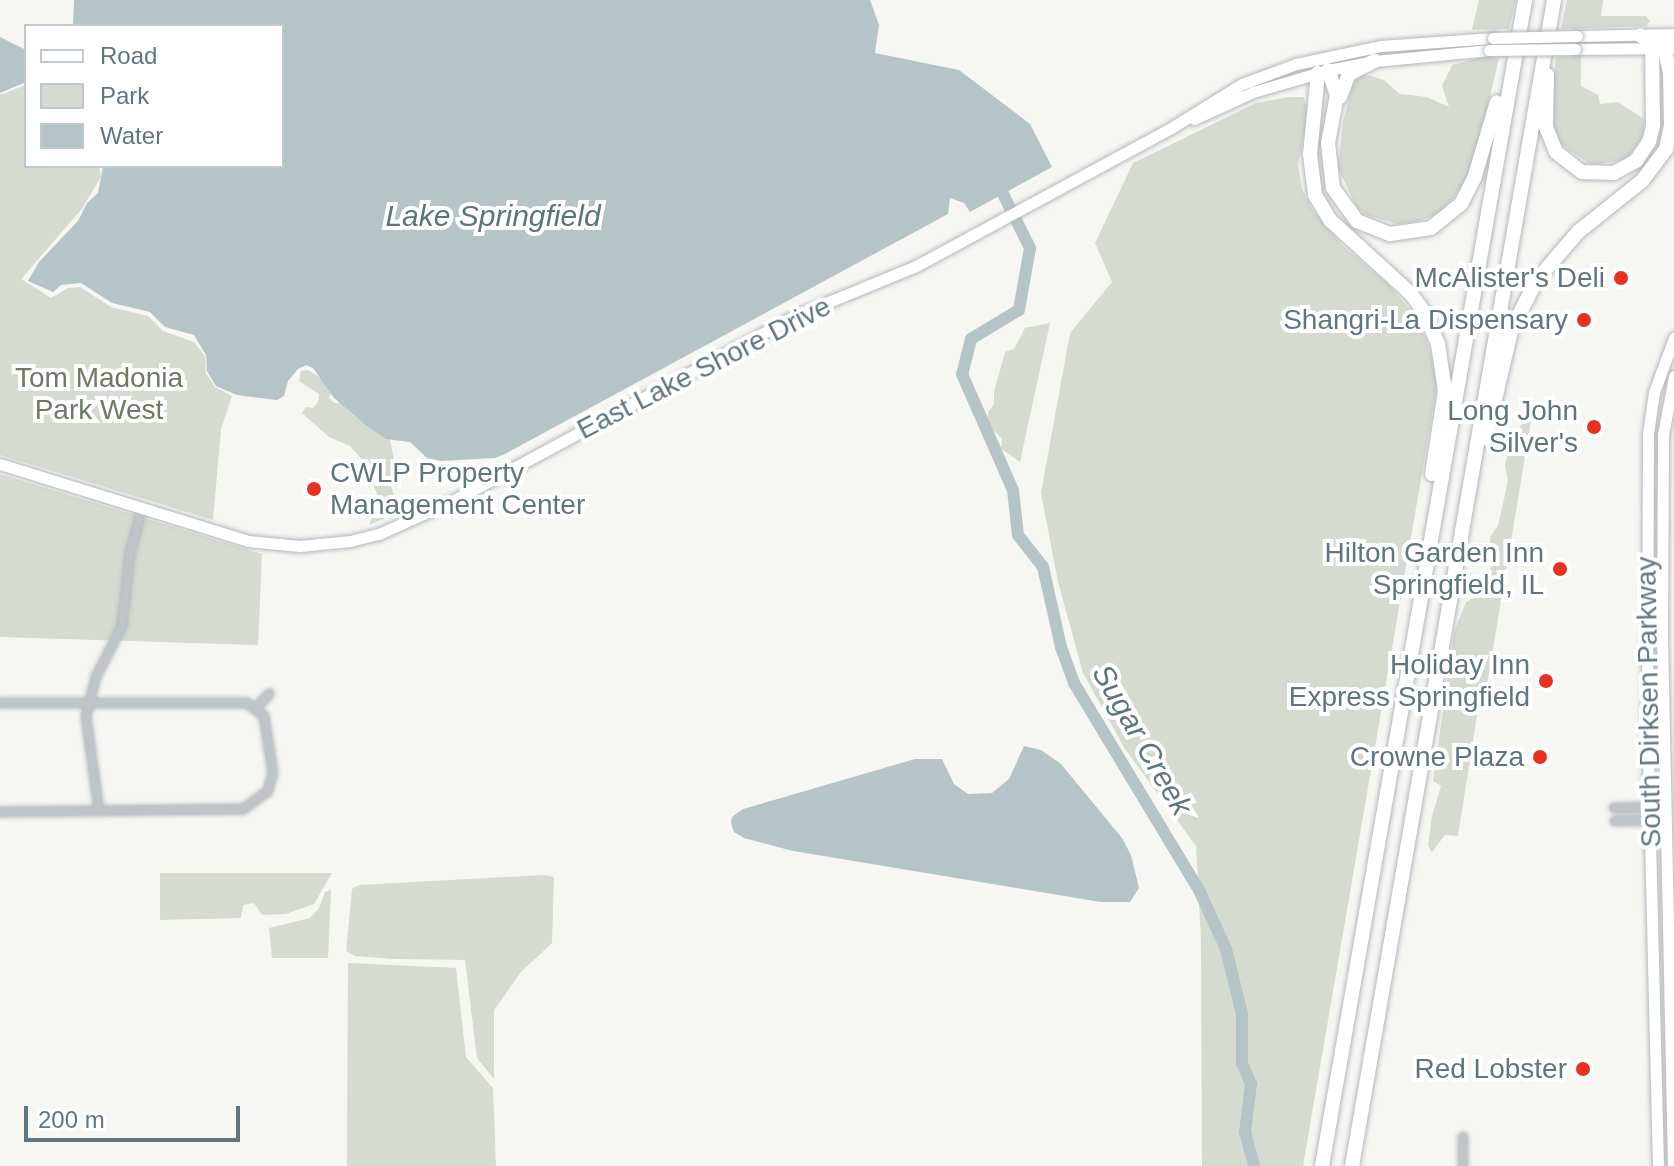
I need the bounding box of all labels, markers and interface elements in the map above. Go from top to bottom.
legend [24,24,284,168]
text: Road [100,42,157,69]
text: Park [100,82,149,109]
text: Water [100,122,163,149]
water label: Lake Springfield [385,198,601,234]
place label: McAlister's Deli [1415,261,1605,295]
marker: McAlister's Deli [1612,269,1630,287]
street label: East Lake Shore Drive [572,289,836,447]
place label: Shangri-La Dispensary [1283,303,1568,337]
marker: Shangri-La Dispensary [1575,311,1593,329]
park label: Tom Madonia Park West [15,361,183,427]
place label: Long John Silver's [1447,394,1578,460]
marker: Long John Silver's [1585,418,1603,436]
place label: CWLP Property Management Center [330,456,585,522]
marker: CWLP Property Management Center [305,480,323,498]
place label: Hilton Garden Inn Springfield, IL [1325,536,1544,602]
street label: South Dirksen Parkway [1630,556,1668,848]
marker: Hilton Garden Inn Springfield, IL [1551,560,1569,578]
place label: Holiday Inn Express Springfield [1289,648,1530,714]
water label: Sugar Creek [1084,658,1200,822]
marker: Holiday Inn Express Springfield [1537,672,1555,690]
place label: Crowne Plaza [1350,740,1524,774]
marker: Crowne Plaza [1531,748,1549,766]
place label: Red Lobster [1414,1052,1567,1086]
marker: Red Lobster [1574,1060,1592,1078]
scale bar [28,1090,244,1140]
text: 200 m [38,1106,105,1133]

